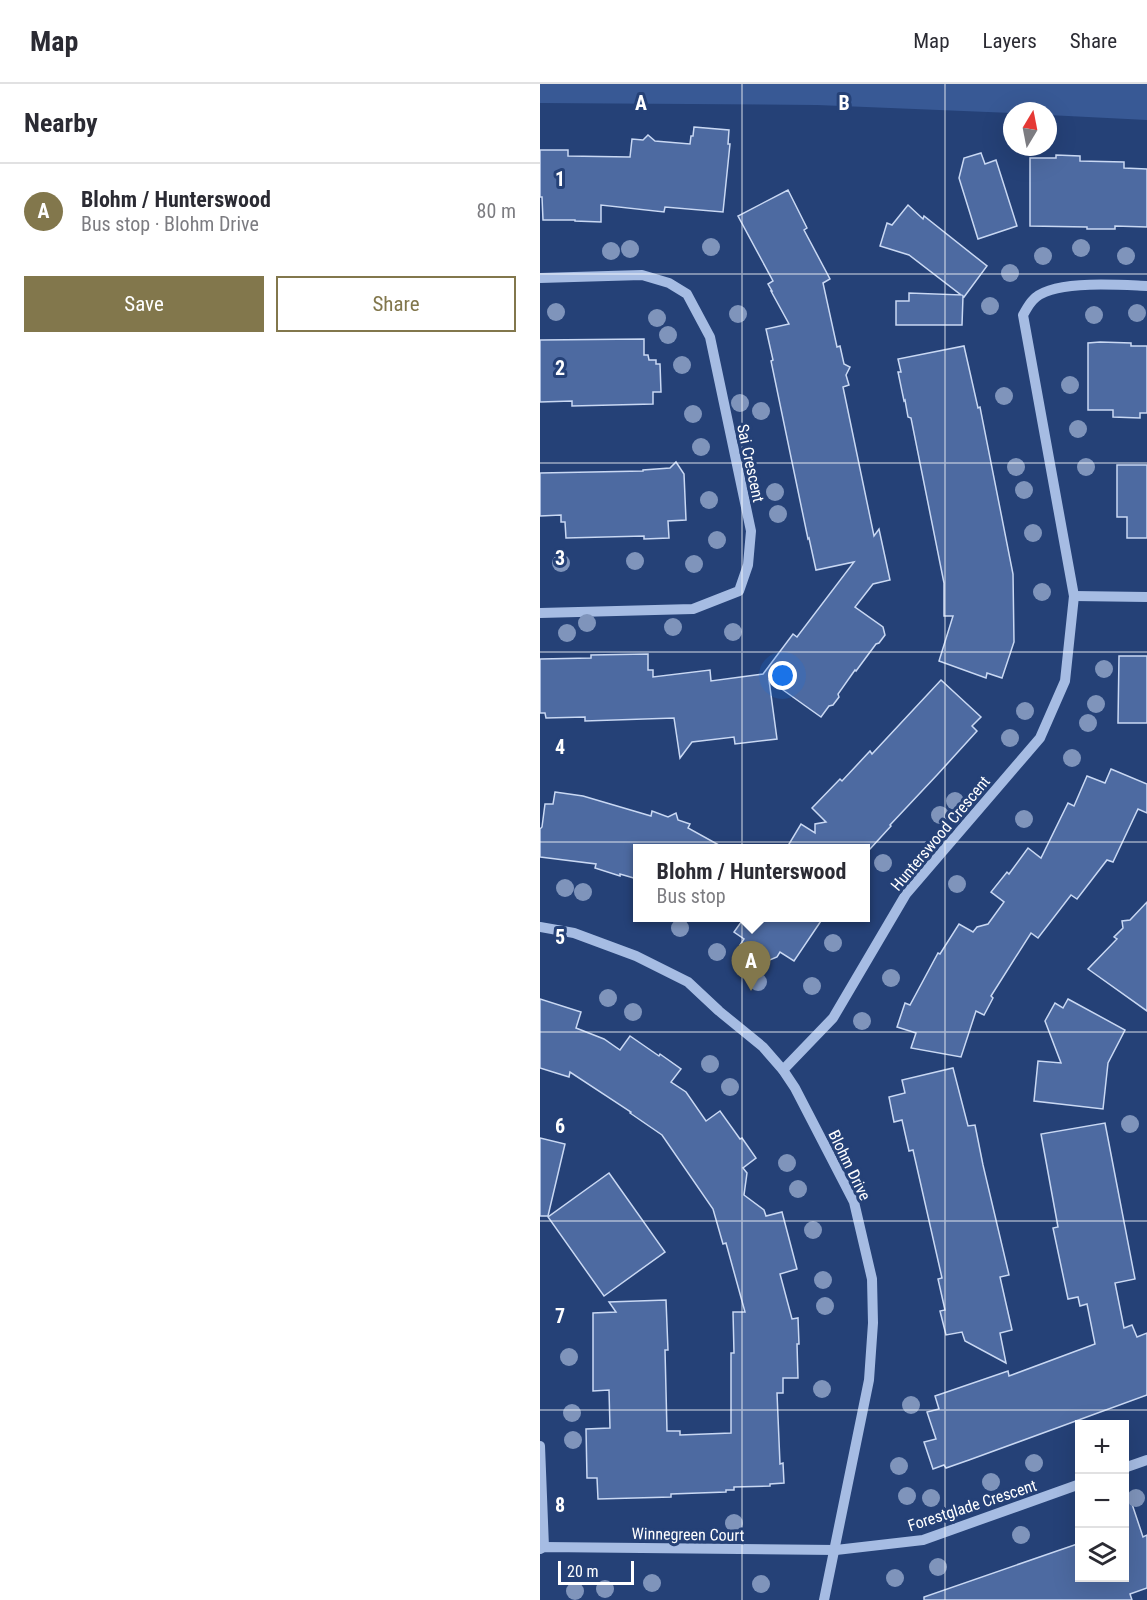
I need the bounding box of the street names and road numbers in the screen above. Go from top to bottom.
street label: Sai Crescent [733,422,768,504]
street label: Hunterswood Crescent [887,772,994,895]
street label: Blohm Drive [824,1127,875,1203]
street label: Forestglade Crescent [905,1476,1039,1535]
street label: Winnegreen Court [631,1524,745,1545]

